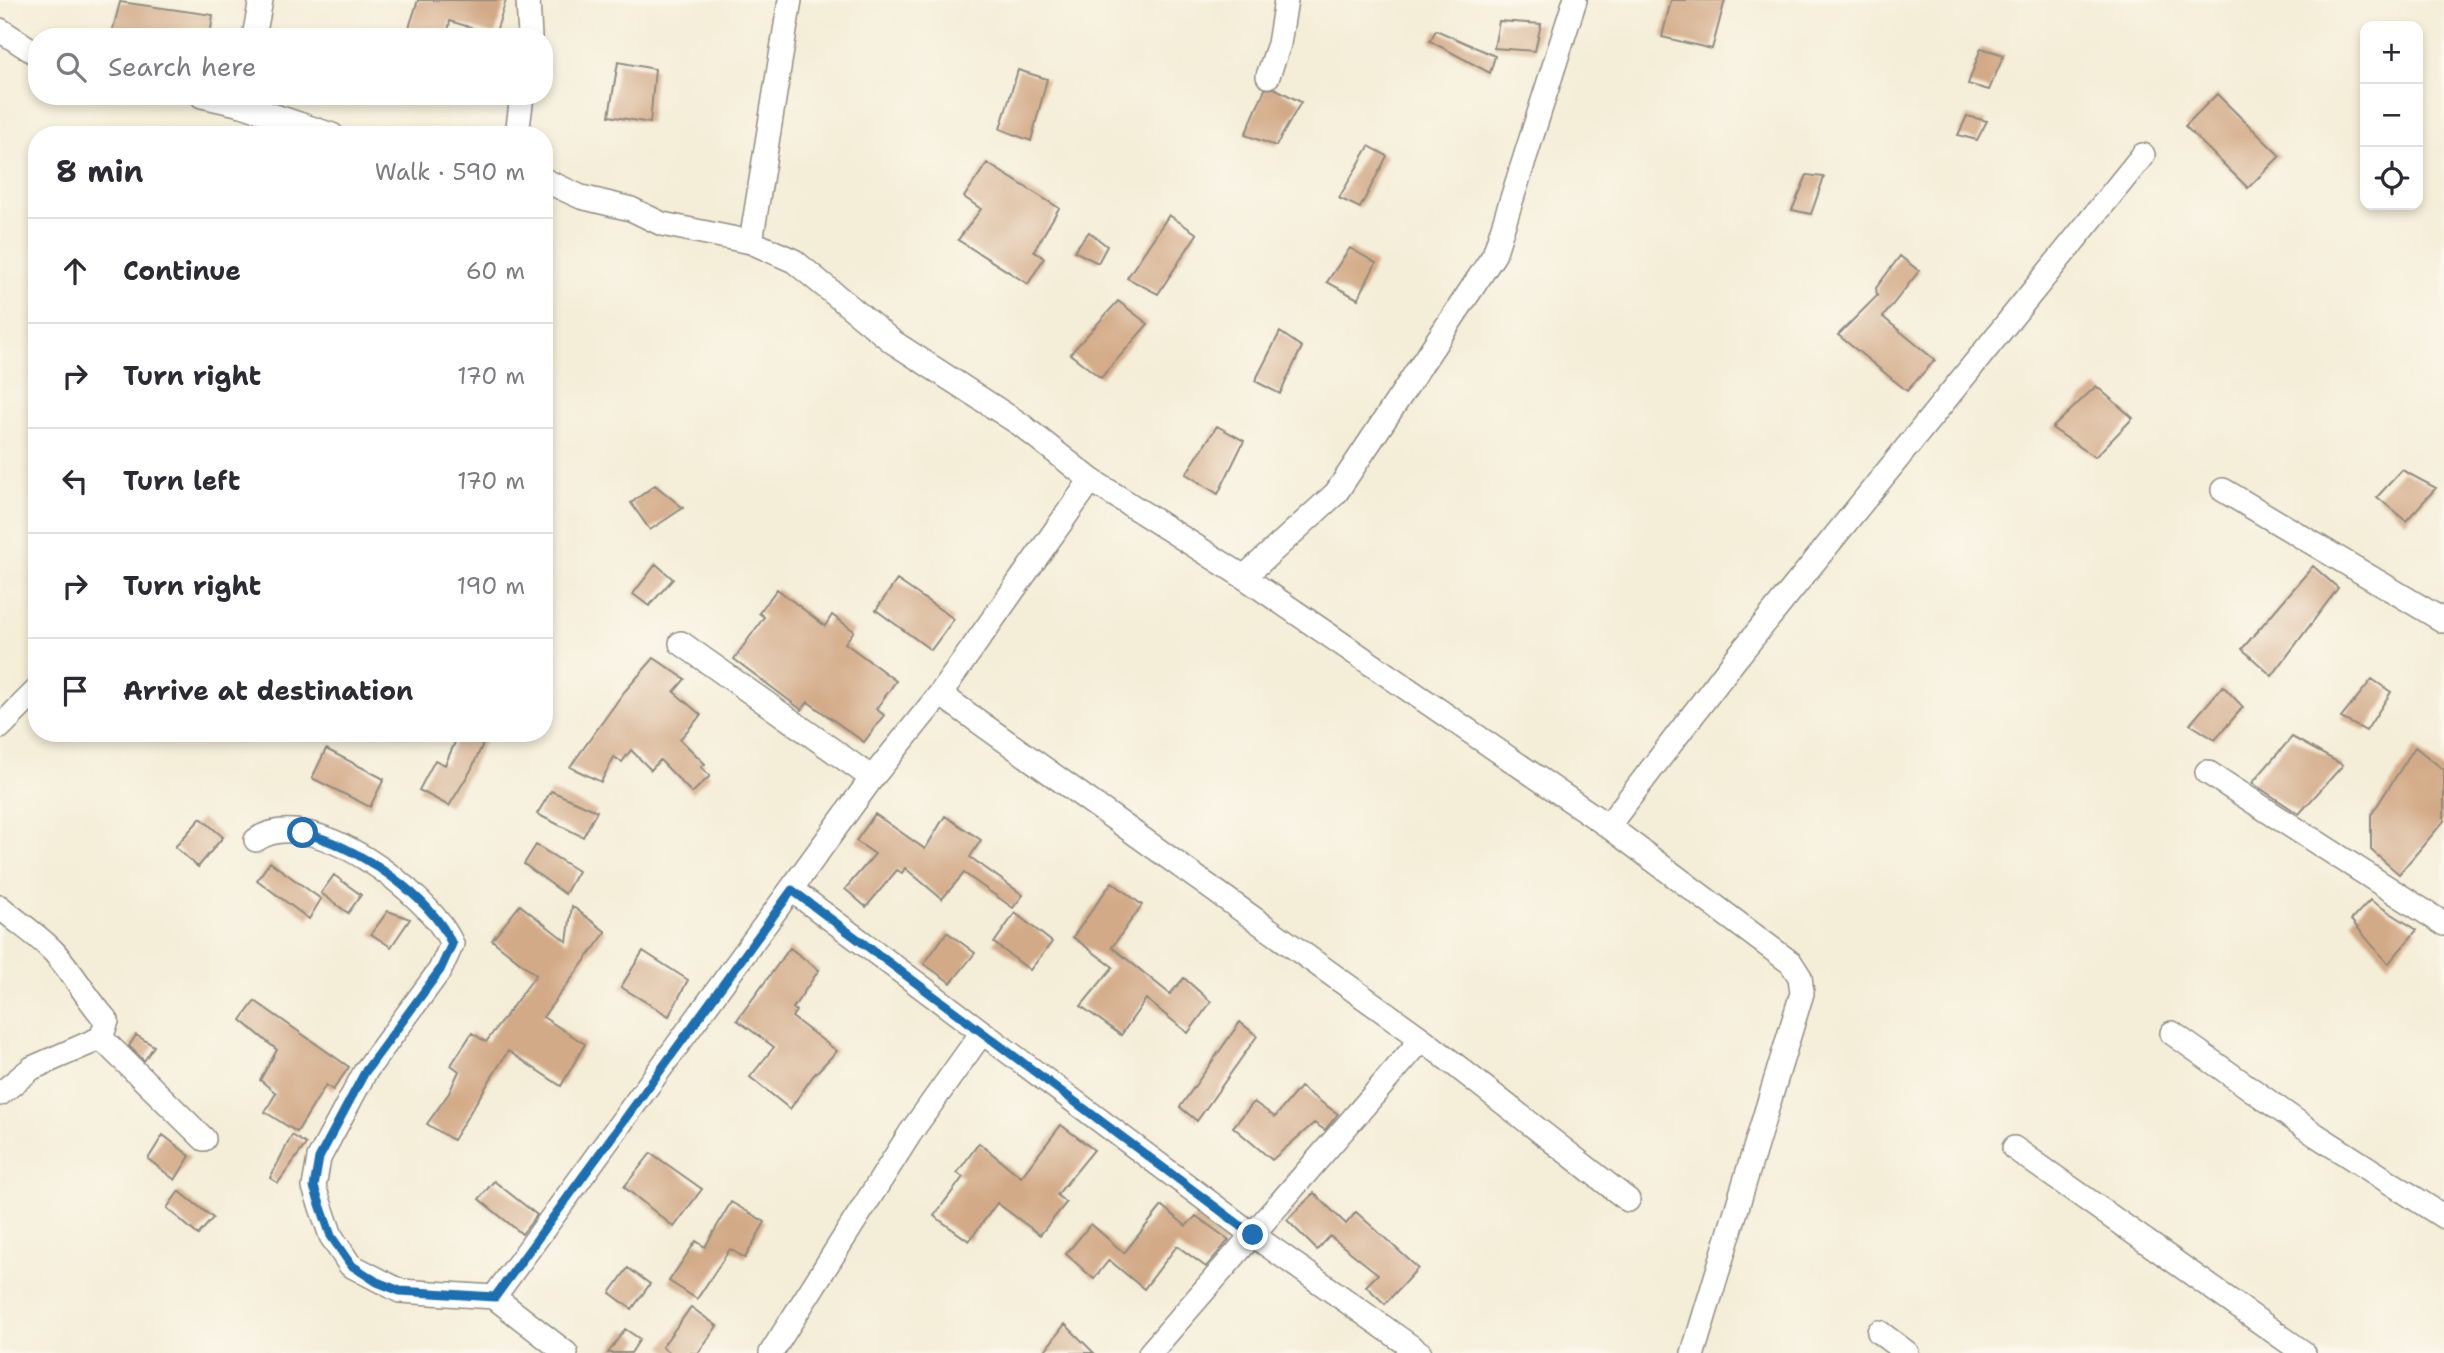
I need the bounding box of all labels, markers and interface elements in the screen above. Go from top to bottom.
map controls [2360,21,2423,210]
button: + [2360,21,2423,84]
search box [28,28,553,105]
icon: search [52,48,90,86]
text: Search here [108,49,257,84]
button: − [2360,84,2423,147]
button: locate [2360,147,2423,210]
text: 8 min [56,151,143,192]
text: Walk · 590 m [375,157,525,187]
icon: ahead [56,252,94,290]
text: Continue [123,253,241,288]
text: 60 m [466,256,525,286]
icon: right [56,357,94,395]
text: Turn right [123,358,261,393]
text: 170 m [457,361,525,391]
icon: left [56,462,94,500]
text: Turn left [123,463,240,498]
text: 170 m [457,466,525,496]
icon: right [56,567,94,605]
text: Turn right [123,568,261,603]
text: 190 m [457,571,525,601]
icon: arrive [56,672,94,710]
text: Arrive at destination [123,673,413,708]
route start [287,817,318,848]
route end [1237,1219,1268,1250]

